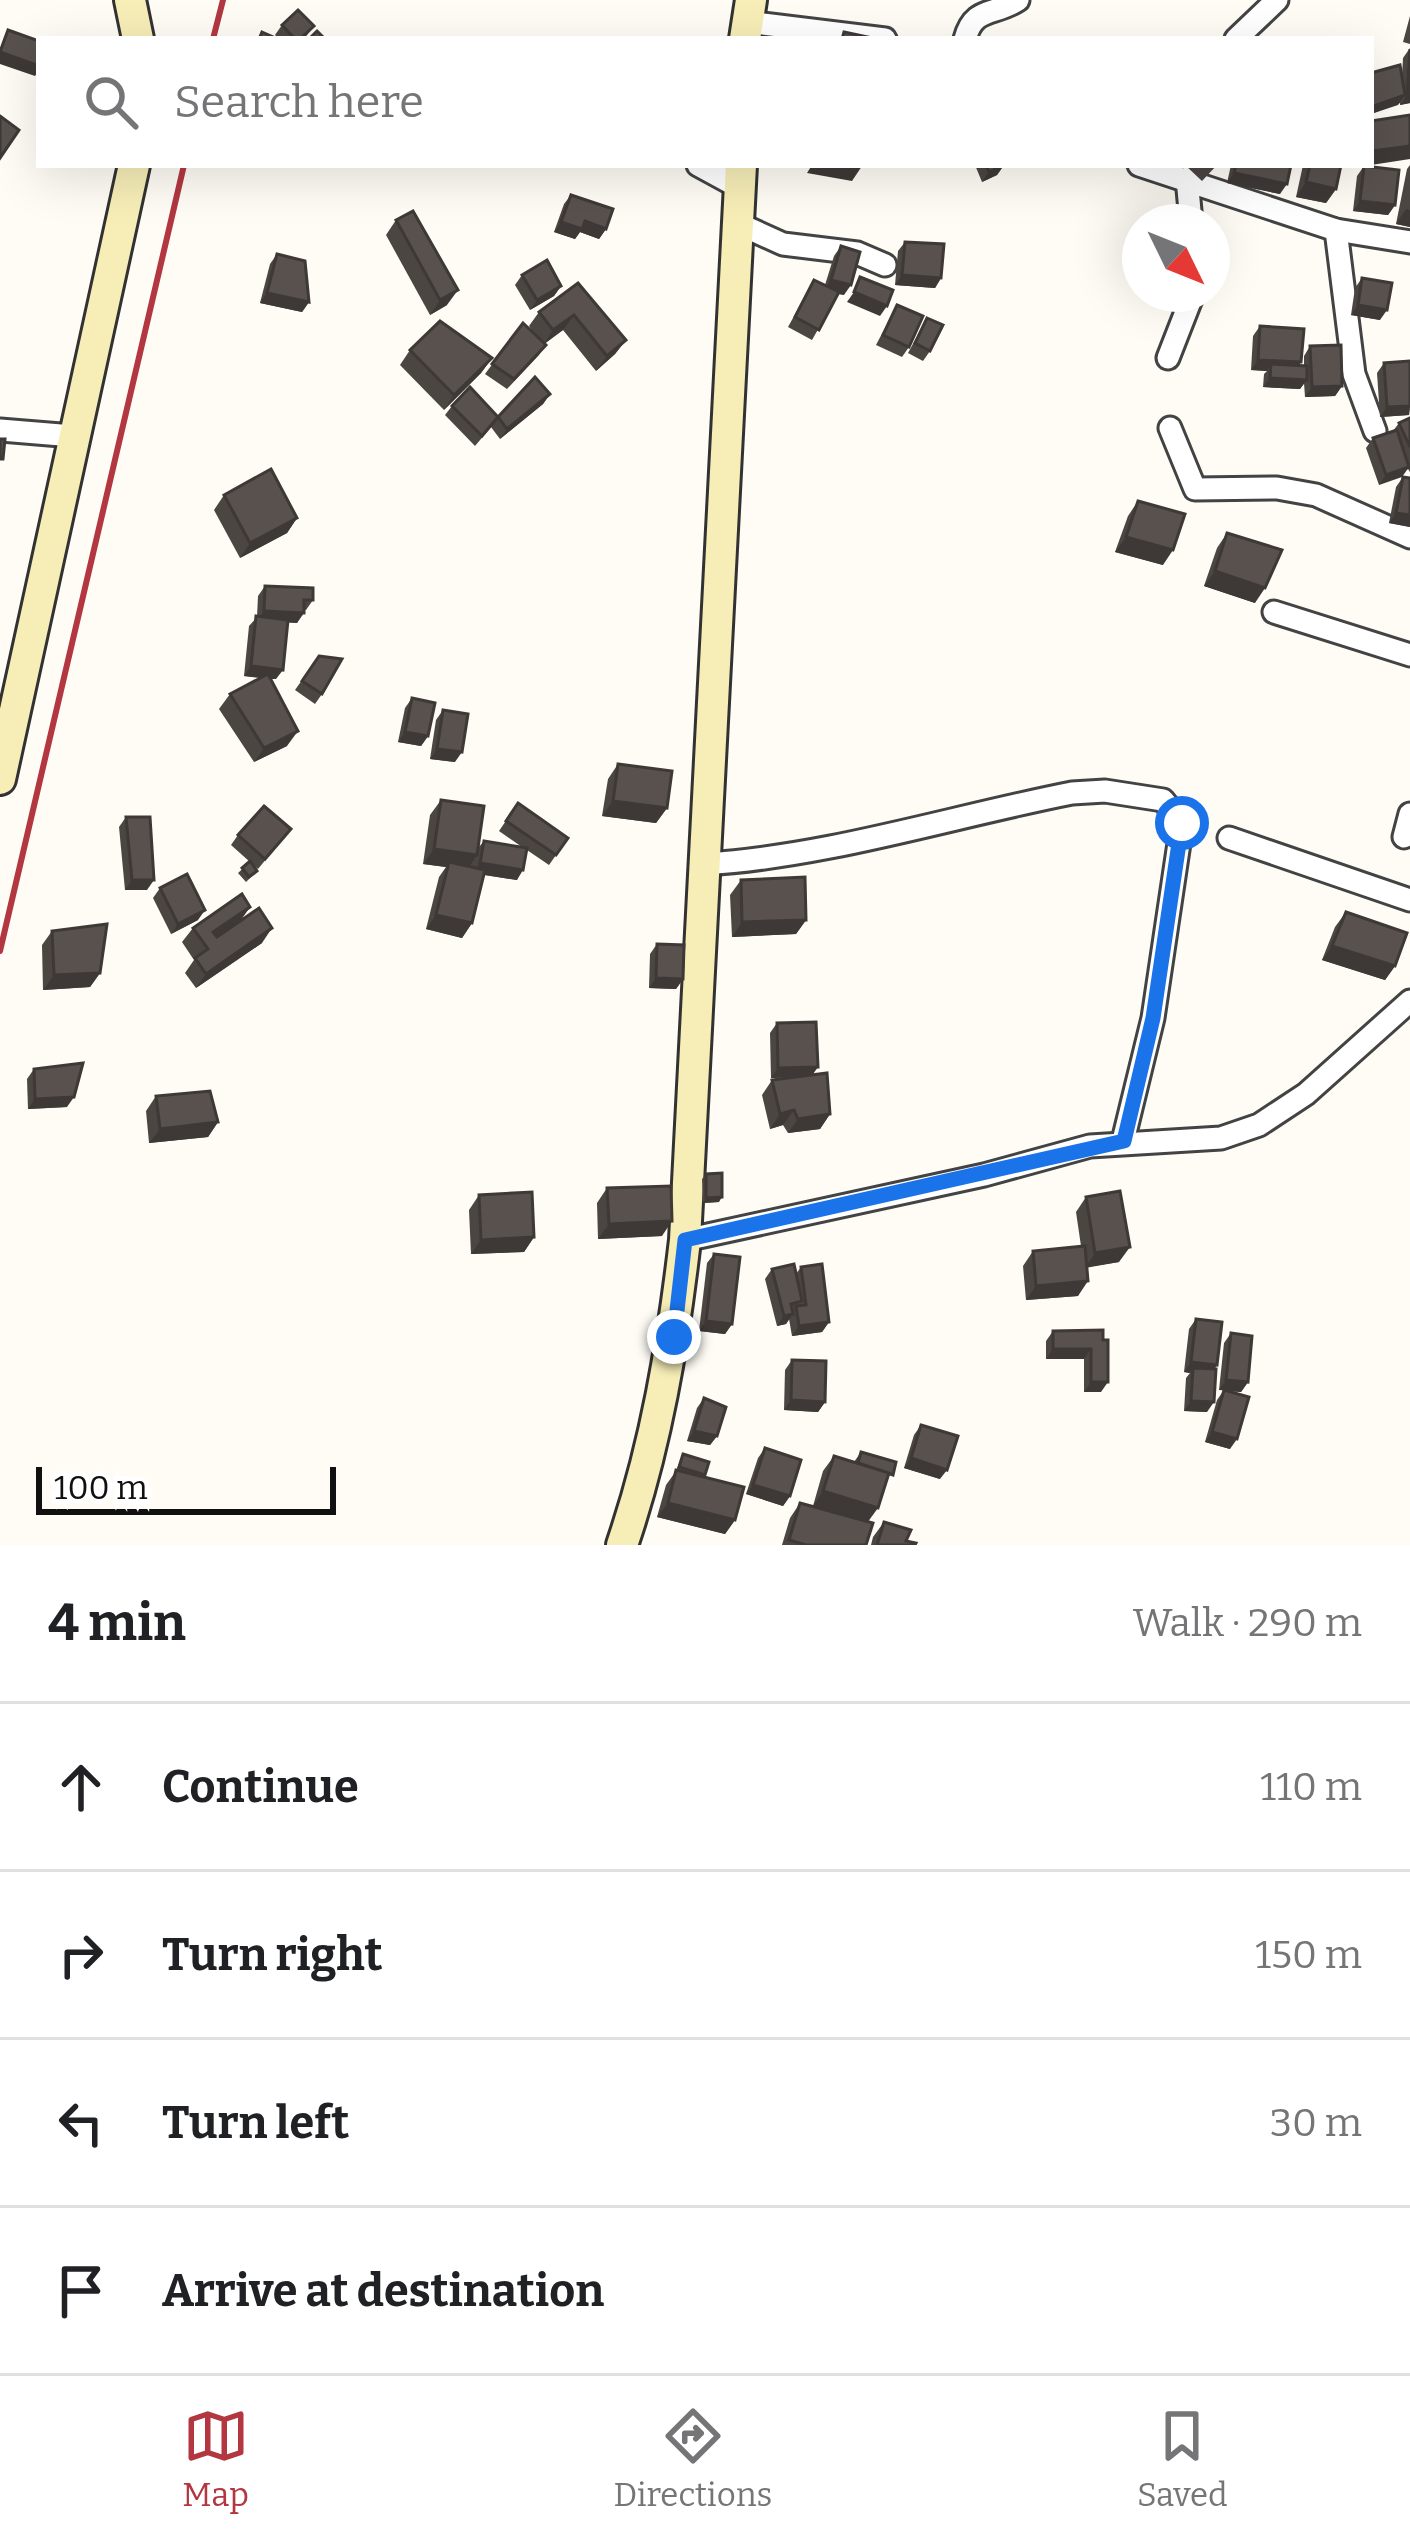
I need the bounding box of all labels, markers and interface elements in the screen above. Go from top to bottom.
search box [36,36,1374,168]
icon: search [78,69,144,135]
text: Search here [174,75,424,129]
north arrow [1122,204,1230,312]
route start [1155,796,1209,850]
route end [647,1310,701,1364]
scale bar [36,1461,336,1514]
text: 100 m [54,1468,148,1508]
text: 4 min [48,1592,186,1654]
text: Walk · 290 m [1133,1600,1362,1646]
icon: ahead [48,1754,114,1820]
text: Continue [162,1760,359,1814]
text: 110 m [1260,1764,1362,1810]
icon: right [48,1922,114,1988]
text: Turn right [162,1928,382,1982]
text: 150 m [1255,1932,1362,1978]
icon: left [48,2090,114,2156]
text: Turn left [162,2096,349,2150]
text: 30 m [1270,2100,1362,2146]
icon: arrive [48,2258,114,2324]
text: Arrive at destination [162,2264,604,2318]
tab: Map [182,2403,249,2515]
tab: Directions [614,2403,772,2515]
tab: Saved [1137,2403,1228,2515]

